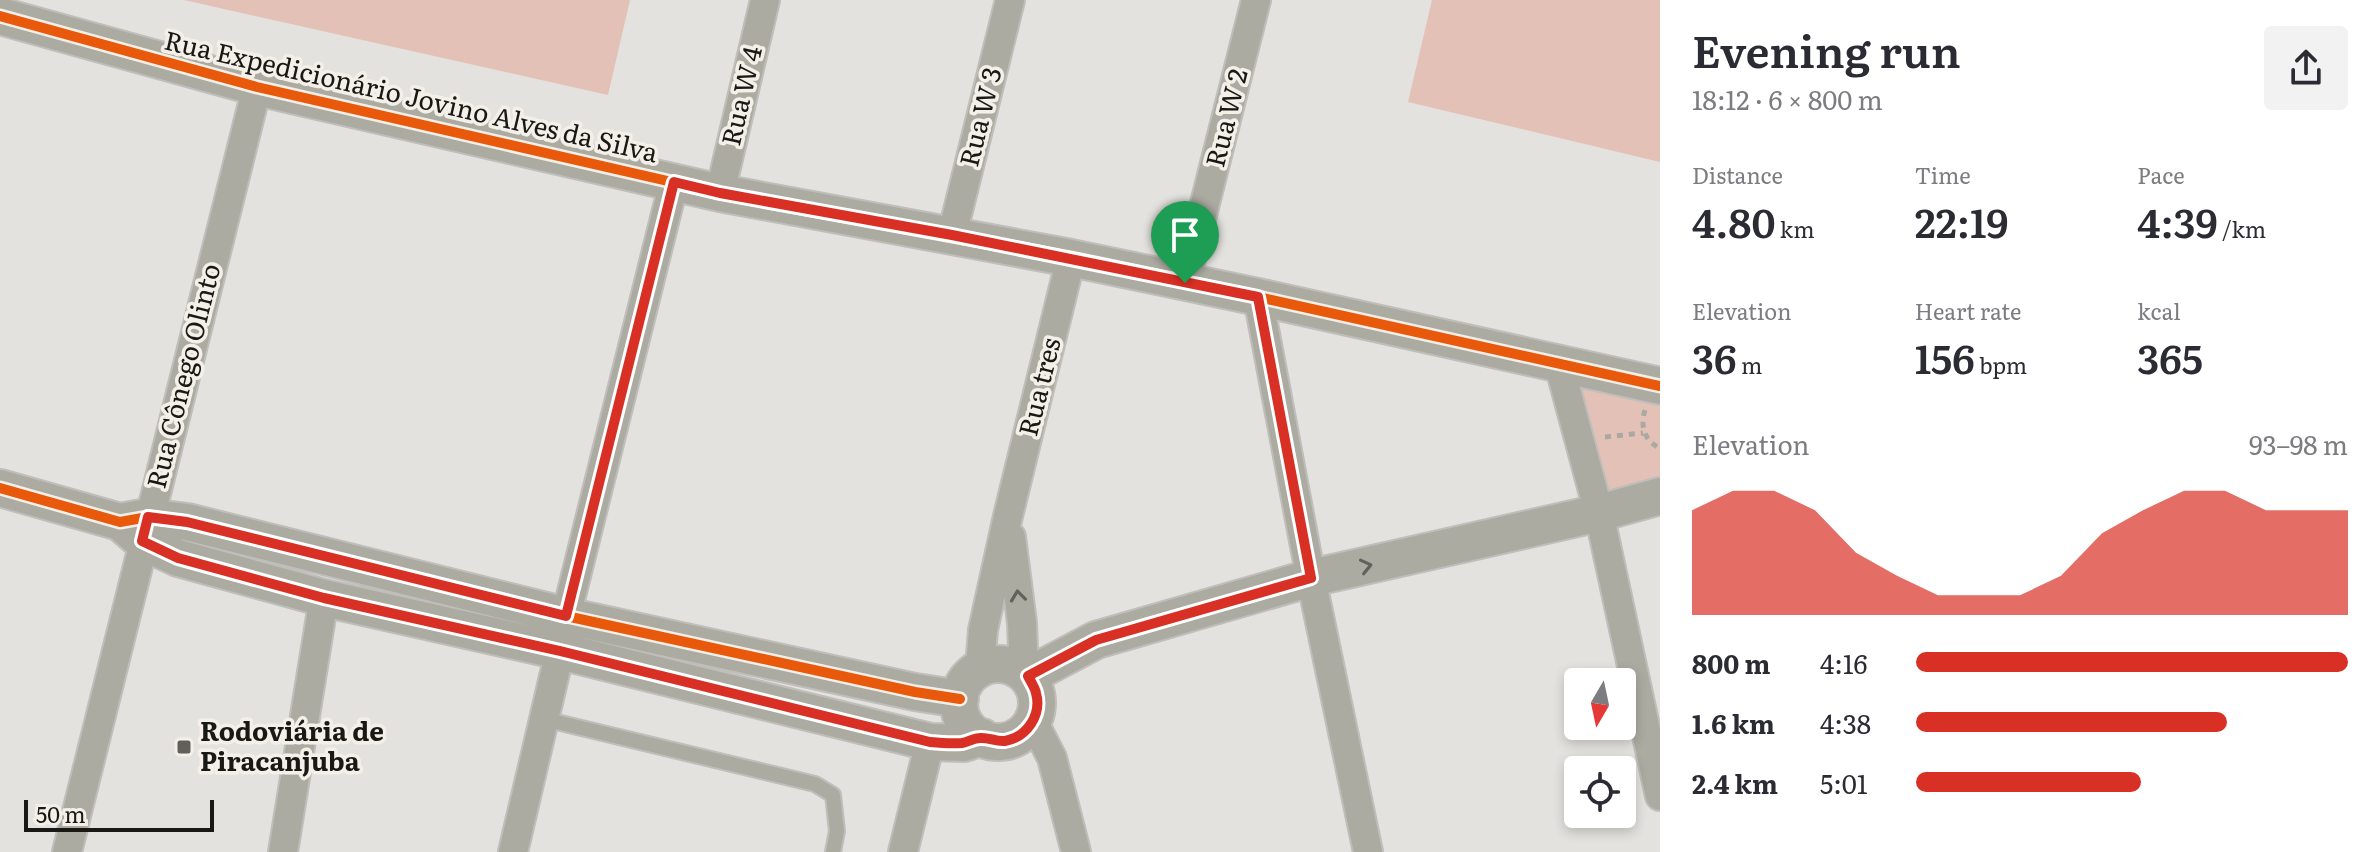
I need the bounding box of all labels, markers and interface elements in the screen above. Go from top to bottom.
text: Evening run [1692,16,1961,82]
street label: Rua Expedicionário Jovino Alves da Silva [161,19,662,170]
button: share [2264,26,2348,110]
street label: Rua W 4 [709,42,770,149]
street label: Rua W 3 [947,63,1010,170]
street label: Rua W 2 [1194,64,1256,171]
text: 18:12 · 6 × 800 m [1692,79,1883,118]
text: Distance [1692,158,1783,191]
text: Time [1915,158,1971,191]
text: Pace [2137,158,2185,191]
text: 4.80 [1692,191,1775,250]
text: 22:19 [1915,191,2009,250]
text: 4:39 [2137,191,2218,250]
pin [1151,201,1219,283]
text: km [1775,212,1814,245]
text: /km [2218,212,2266,245]
icon: arrive [1163,213,1207,257]
street label: Rua Cônego Olinto [135,259,228,492]
text: Elevation [1692,294,1791,327]
text: Heart rate [1915,294,2021,327]
text: kcal [2137,294,2181,327]
text: 36 [1692,327,1737,386]
text: 156 [1915,327,1975,386]
text: 365 [2137,327,2203,386]
street label: Rua tres [1007,333,1069,440]
text: m [1737,348,1762,381]
text: bpm [1975,348,2027,381]
text: Elevation [1692,424,1810,463]
text: 93–98 m [2249,424,2348,463]
one-way arrow [1359,558,1373,575]
one-way arrow [1010,589,1027,602]
text: 800 m [1692,643,1770,682]
text: 4:16 [1820,643,1868,682]
north arrow [1564,668,1636,740]
map controls [1564,668,1636,828]
text: 1.6 km [1692,703,1775,742]
text: 4:38 [1820,703,1871,742]
place label: Rodoviária de Piracanjuba [200,710,384,779]
marker: Rodoviária de Piracanjuba [175,738,193,756]
button: locate [1564,756,1636,828]
text: 2.4 km [1692,763,1778,802]
text: 5:01 [1820,763,1867,802]
scale bar [24,796,214,832]
text: 50 m [36,797,86,830]

